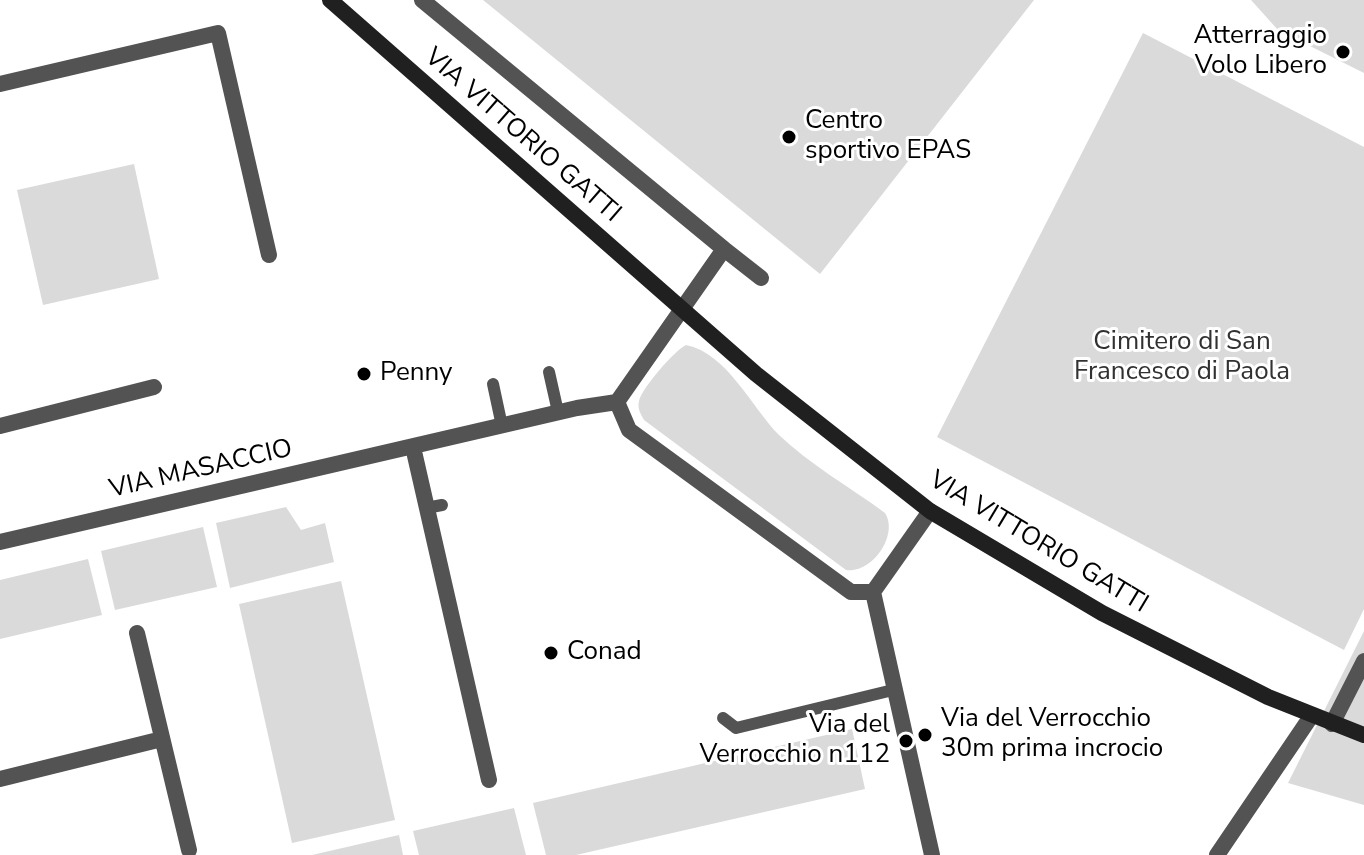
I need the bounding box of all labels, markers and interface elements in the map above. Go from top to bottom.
place label: Atterraggio Volo Libero [1194,21,1327,82]
street label: VIA VITTORIO GATTI [417,42,627,230]
marker: Atterraggio Volo Libero [1334,43,1352,61]
place label: Centro sportivo EPAS [805,106,971,168]
marker: Centro sportivo EPAS [780,128,798,146]
park label: Cimitero di San Francesco di Paola [1074,327,1290,388]
place label: Penny [380,358,452,390]
marker: Penny [355,365,373,383]
street label: VIA MASACCIO [106,434,296,506]
street label: VIA VITTORIO GATTI [923,465,1153,621]
place label: Conad [567,637,642,669]
marker: Conad [542,644,560,662]
place label: Via del Verrocchio 30m prima incrocio [941,704,1163,766]
place label: Via del Verrocchio n112 [700,710,890,772]
marker: Via del Verrocchio 30m prima incrocio [916,726,934,744]
marker: Via del Verrocchio n112 [897,732,915,750]

